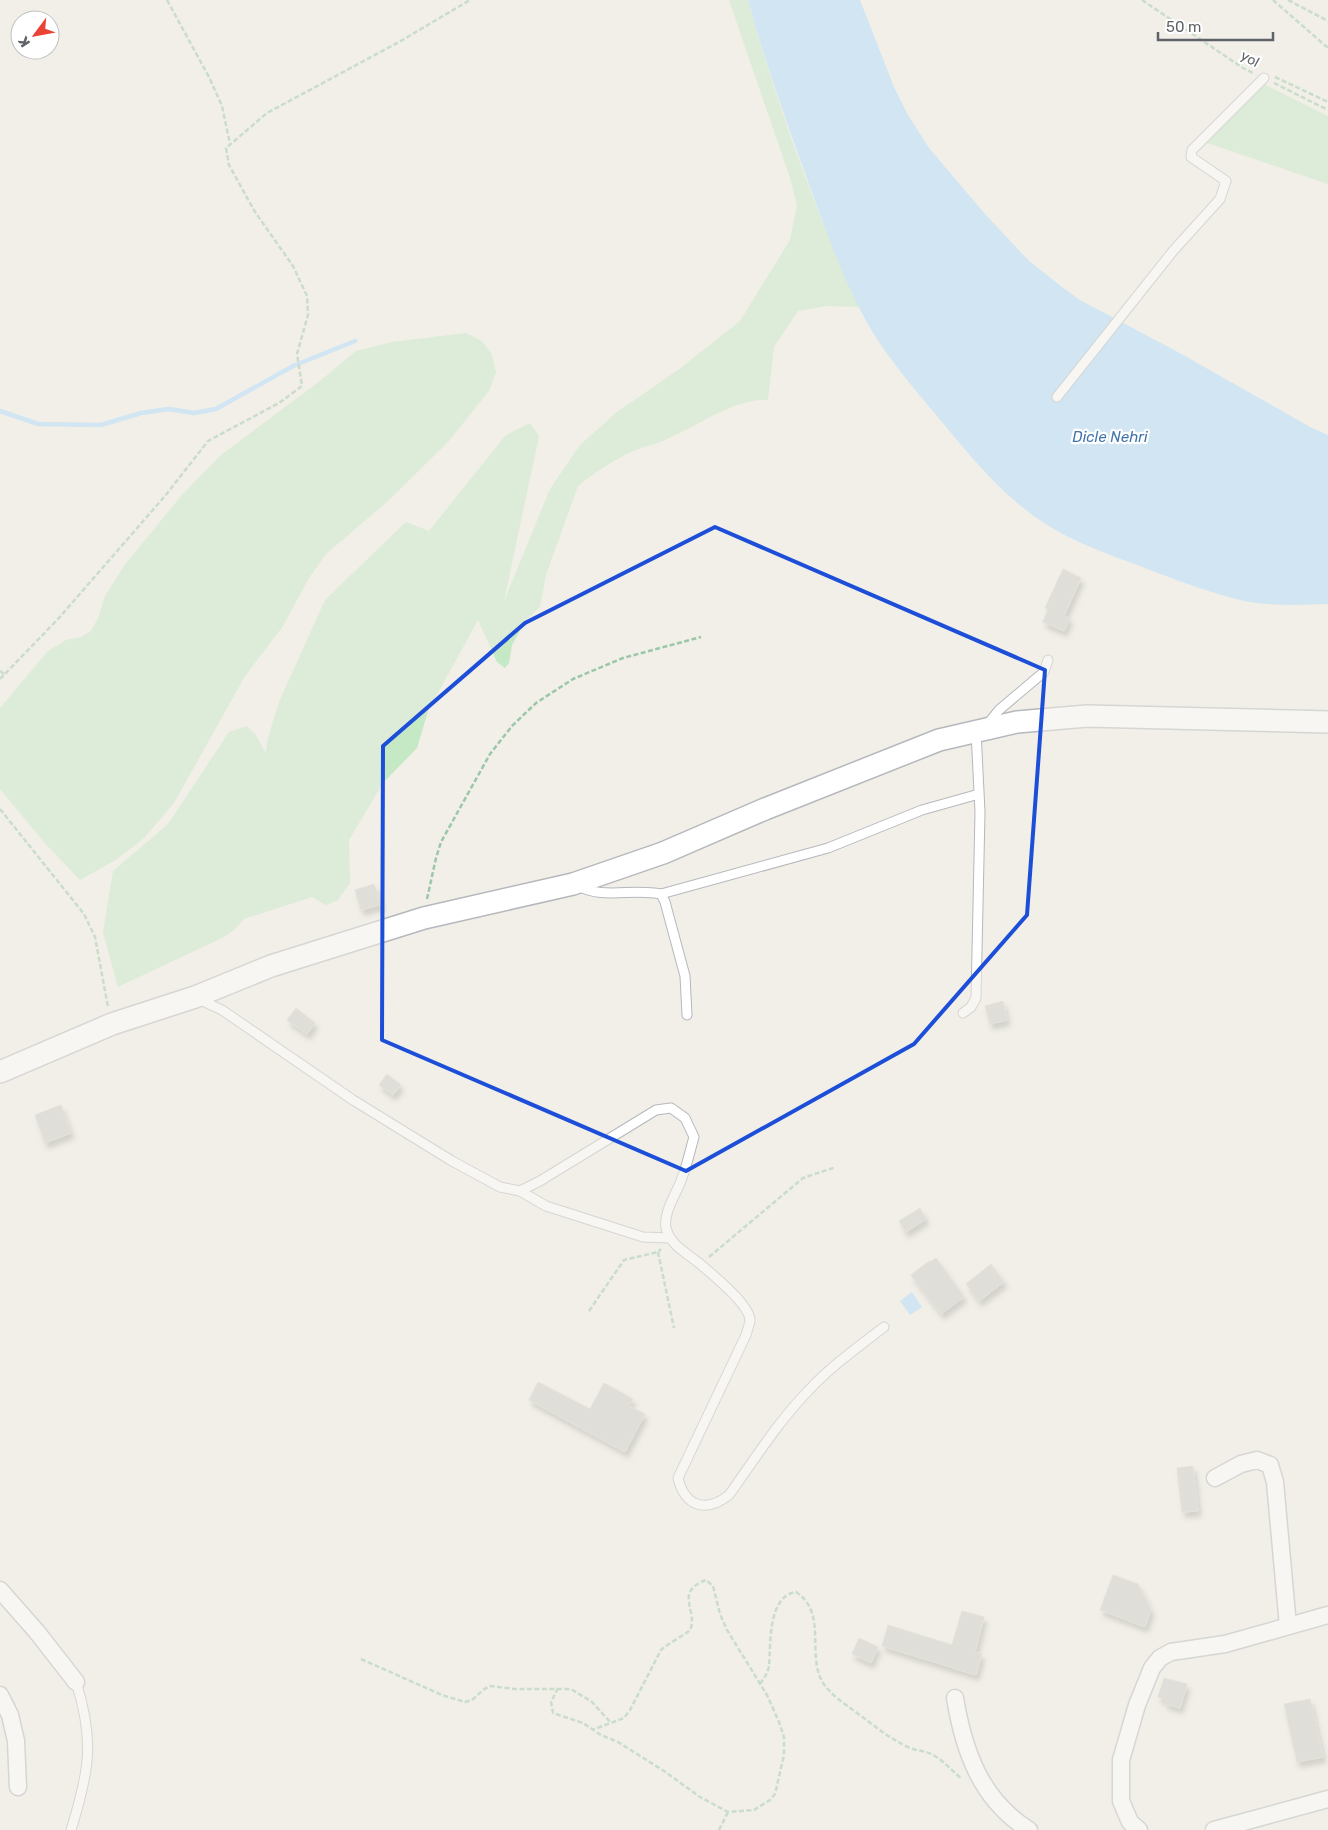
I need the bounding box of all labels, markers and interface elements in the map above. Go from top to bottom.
north arrow [10,10,60,60]
scale bar [1158,10,1273,42]
text: 50 m [1166,18,1201,36]
text: K [14,33,34,50]
street label: yol [1238,47,1262,71]
water label: Dicle Nehri [1072,428,1148,446]

